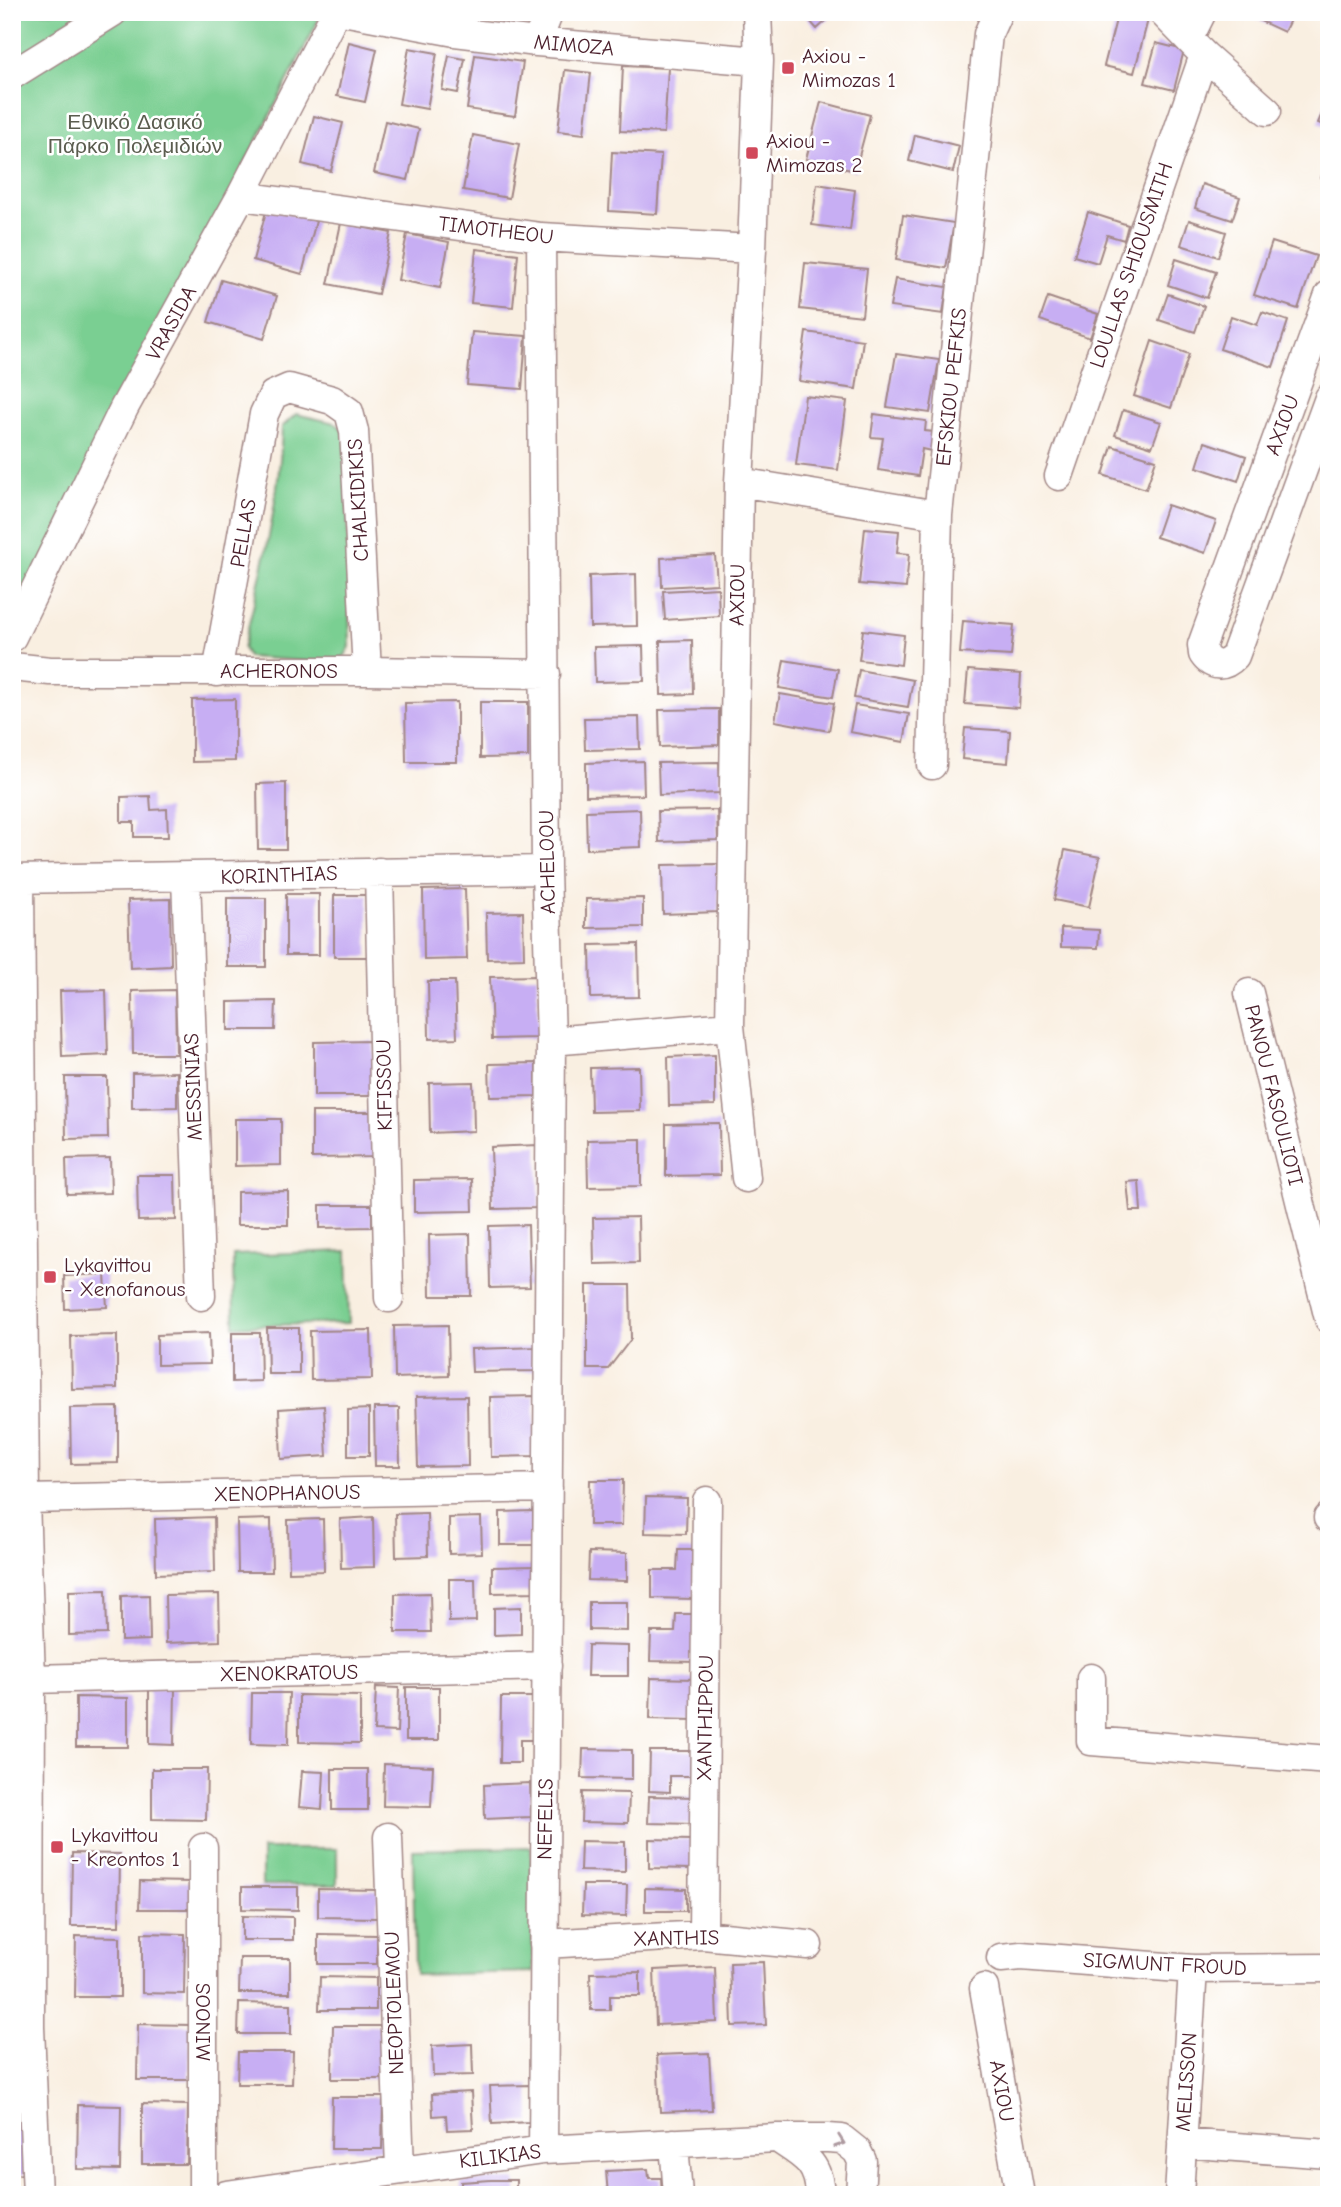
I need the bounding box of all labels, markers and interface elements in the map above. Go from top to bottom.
street label: MIMOZA [533,30,615,60]
place label: Axiou - Mimozas 1 [802,44,896,92]
marker: Axiou - Mimozas 1 [780,60,796,76]
park label: Εθνικό Δασικό Πάρκο Πολεμιδιών [48,110,222,158]
place label: Axiou - Mimozas 2 [766,129,862,177]
marker: Axiou - Mimozas 2 [744,145,760,161]
street label: LOULLAS SHIOUSMITH [1085,159,1177,371]
street label: TIMOTHEOU [437,211,555,249]
street label: VRASIDA [141,282,201,364]
street label: EFSKIOU PEFKIS [931,307,971,467]
street label: AXIOU [1260,392,1304,458]
street label: CHALKIDIKIS [343,438,373,562]
street label: PELLAS [225,497,261,569]
street label: AXIOU [724,564,750,626]
street label: ACHERONOS [220,659,338,683]
street label: ACHELOOU [534,810,560,914]
street label: KORINTHIAS [220,861,338,889]
street label: PANOU FASOULIOTI [1240,1002,1308,1188]
street label: MESSINIAS [179,1033,207,1141]
street label: KIFISSOU [371,1039,397,1131]
place label: Lykavittou - Xenofanous [64,1253,186,1301]
marker: Lykavittou - Xenofanous [42,1269,58,1285]
street label: XENOPHANOUS [213,1480,361,1506]
street label: XANTHIPPOU [692,1655,718,1781]
street label: XENOKRATOUS [219,1660,359,1686]
street label: NEFELIS [532,1778,558,1860]
place label: Lykavittou - Kreontos 1 [71,1823,180,1871]
marker: Lykavittou - Kreontos 1 [49,1839,65,1855]
street label: XANTHIS [633,1925,719,1951]
street label: NEOPTOLEMOU [380,1931,408,2075]
street label: SIGMUNT FROUD [1083,1948,1247,1980]
street label: MINOOS [191,1983,215,2061]
street label: MELISSON [1171,2032,1201,2132]
street label: AXIOU [985,2058,1019,2124]
one-way arrow [834,2134,846,2148]
street label: KILIKIAS [458,2139,542,2173]

